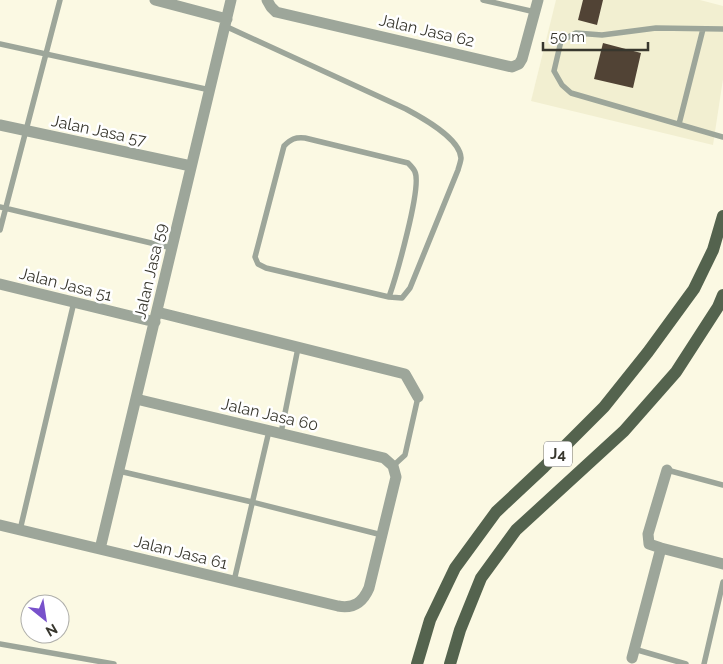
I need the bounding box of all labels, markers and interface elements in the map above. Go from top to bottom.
street label: Jalan Jasa 62 [377,10,476,51]
scale bar [543,20,648,52]
text: 50 m [550,28,585,46]
street label: Jalan Jasa 57 [50,111,148,150]
street label: Jalan Jasa 59 [130,222,171,321]
street label: Jalan Jasa 51 [18,264,114,305]
street label: Jalan Jasa 60 [220,394,320,435]
road number: J4 [544,442,572,466]
street label: Jalan Jasa 61 [132,532,230,573]
north arrow [20,594,70,644]
text: N [43,621,60,640]

